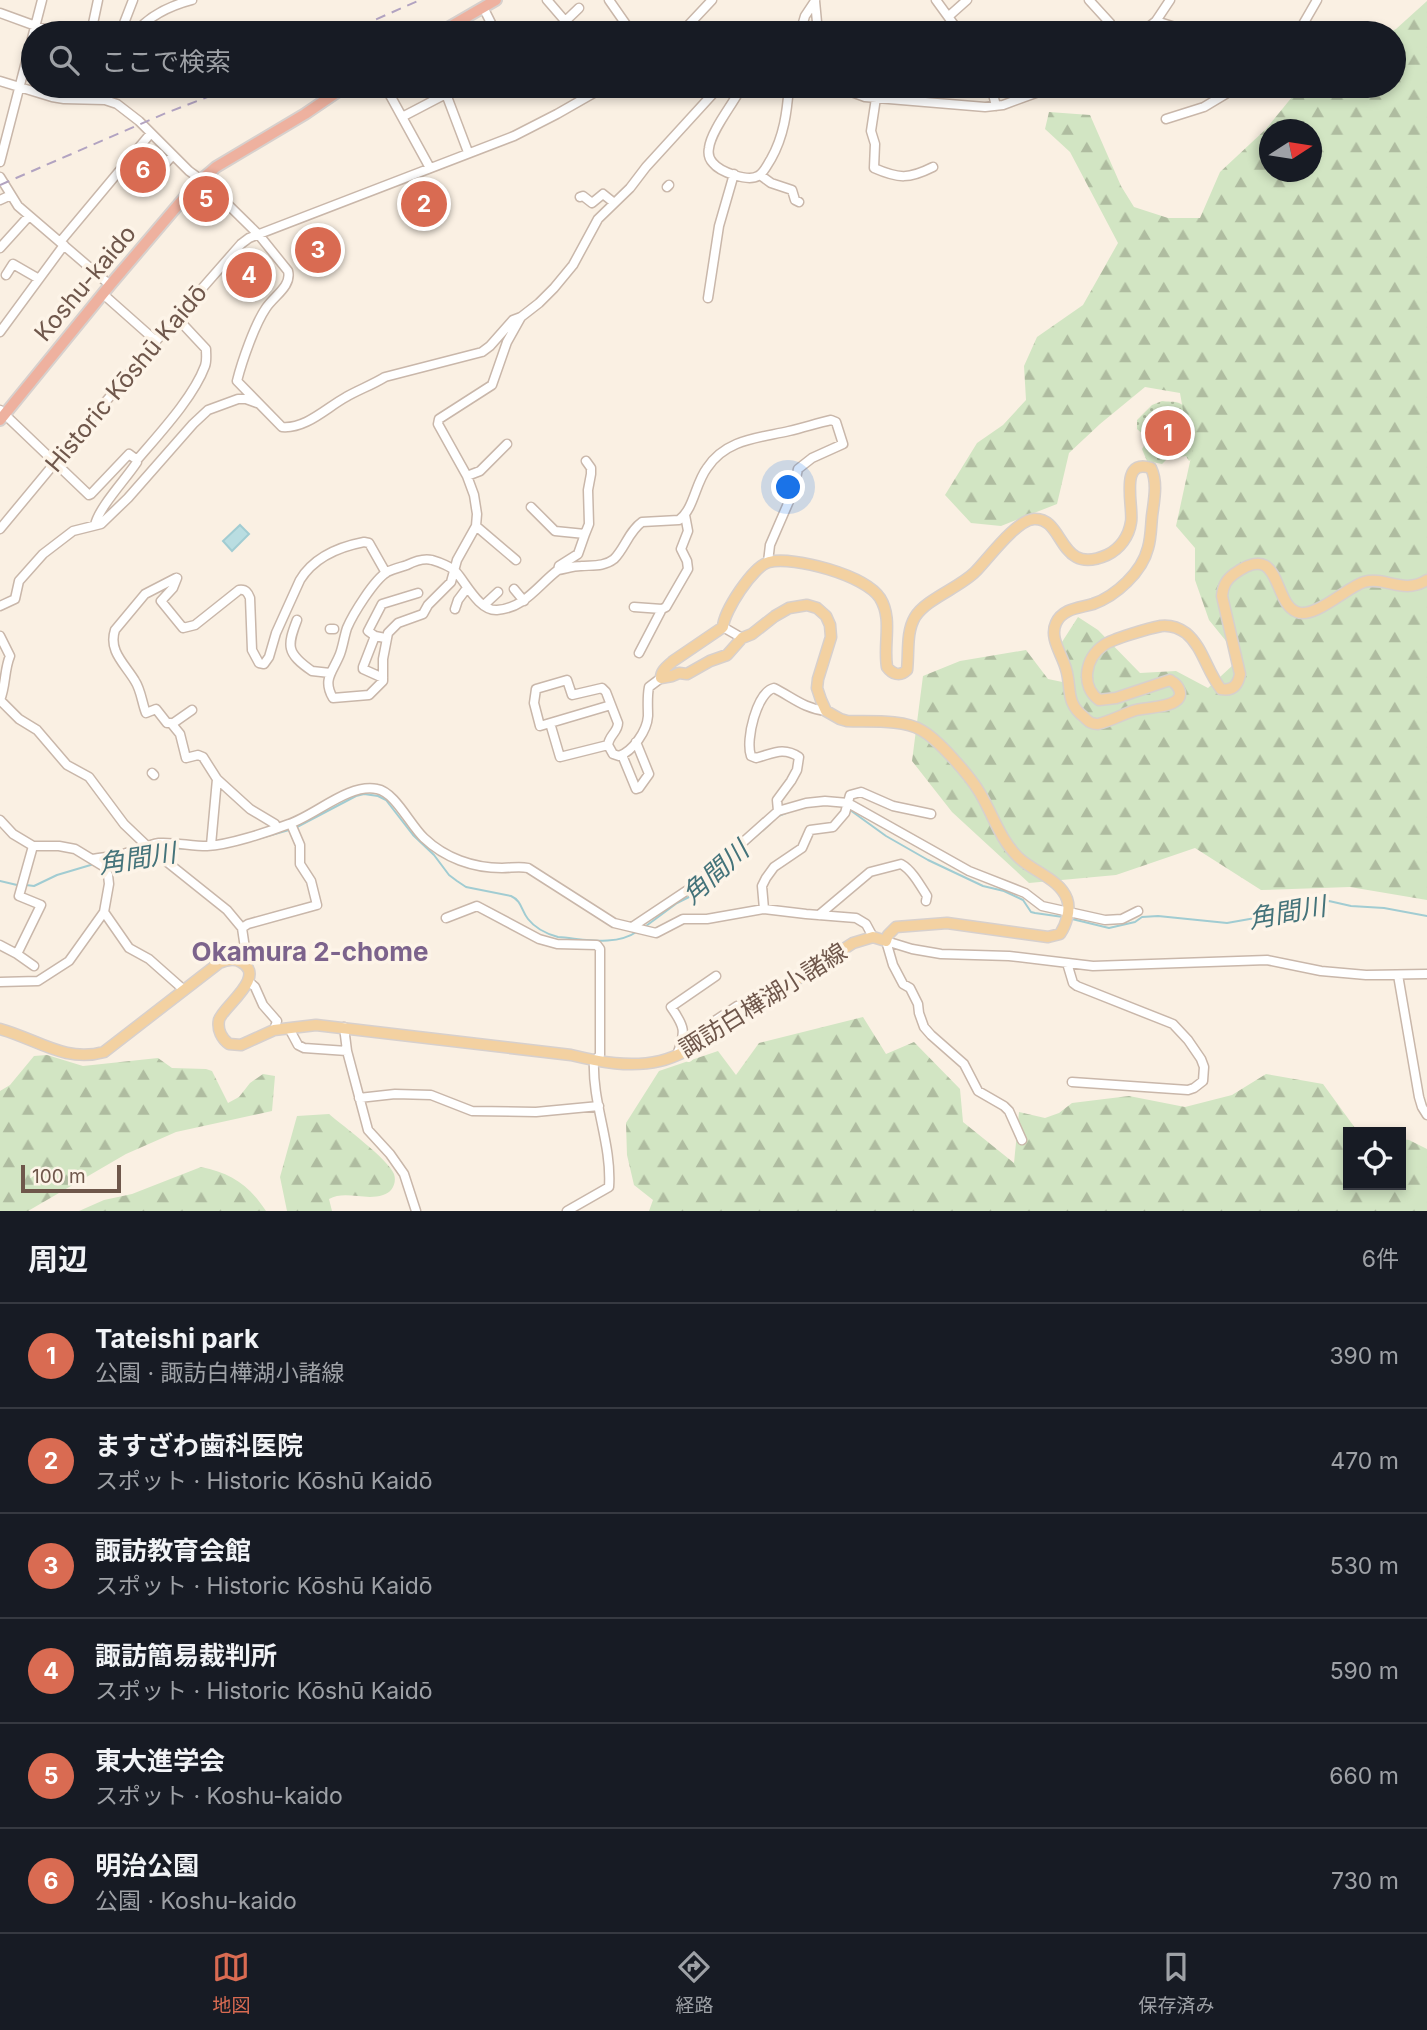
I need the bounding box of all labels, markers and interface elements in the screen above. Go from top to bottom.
search box [21,21,1406,98]
icon: search [45,41,83,79]
text: ここで検索 [101,46,231,77]
north arrow [1259,119,1322,182]
pin: 6 [120,144,166,196]
pin: 5 [183,173,229,225]
pin: 2 [401,178,447,230]
street label: Koshu-kaido [28,219,142,347]
pin: 3 [295,224,341,276]
pin: 4 [226,249,272,301]
street label: Historic Kōshū Kaidō [39,278,213,478]
pin: 1 [1145,407,1191,459]
your location [771,470,805,504]
water label: 角間川 [676,832,757,910]
water label: 角間川 [96,836,181,879]
water label: 角間川 [1246,889,1331,934]
district label: Okamura 2-chome [192,936,428,967]
street label: 諏訪白樺湖小諸線 [674,937,852,1063]
map controls [1343,1127,1406,1190]
button: locate [1343,1127,1406,1190]
scale bar [21,1162,121,1194]
text: 100 m [32,1165,86,1188]
text: 周辺 [28,1241,88,1277]
text: 6件 [1362,1245,1399,1273]
text: Tateishi park [95,1323,259,1354]
text: 1 [46,1342,56,1370]
text: 390 m [1329,1342,1399,1370]
text: 公園 · 諏訪白樺湖小諸線 [95,1359,345,1387]
text: ますざわ歯科医院 [95,1430,303,1461]
text: 2 [44,1447,58,1475]
text: 470 m [1330,1447,1399,1475]
text: スポット · Historic Kōshū Kaidō [95,1467,433,1495]
text: 諏訪教育会館 [95,1535,251,1566]
text: 3 [44,1552,58,1580]
text: 530 m [1330,1552,1399,1580]
text: スポット · Historic Kōshū Kaidō [95,1572,433,1600]
text: 諏訪簡易裁判所 [95,1640,277,1671]
text: 4 [43,1657,59,1685]
text: 590 m [1330,1657,1399,1685]
text: スポット · Historic Kōshū Kaidō [95,1677,433,1705]
text: 東大進学会 [95,1745,225,1776]
text: 5 [44,1762,58,1790]
text: 660 m [1329,1762,1399,1790]
text: スポット · Koshu-kaido [95,1782,343,1810]
text: 明治公園 [95,1850,199,1881]
text: 6 [44,1867,58,1895]
text: 730 m [1331,1867,1399,1895]
text: 公園 · Koshu-kaido [95,1887,297,1915]
tab: 地図 [212,1948,251,2017]
tab: 経路 [675,1948,714,2017]
tab: 保存済み [1138,1948,1215,2017]

